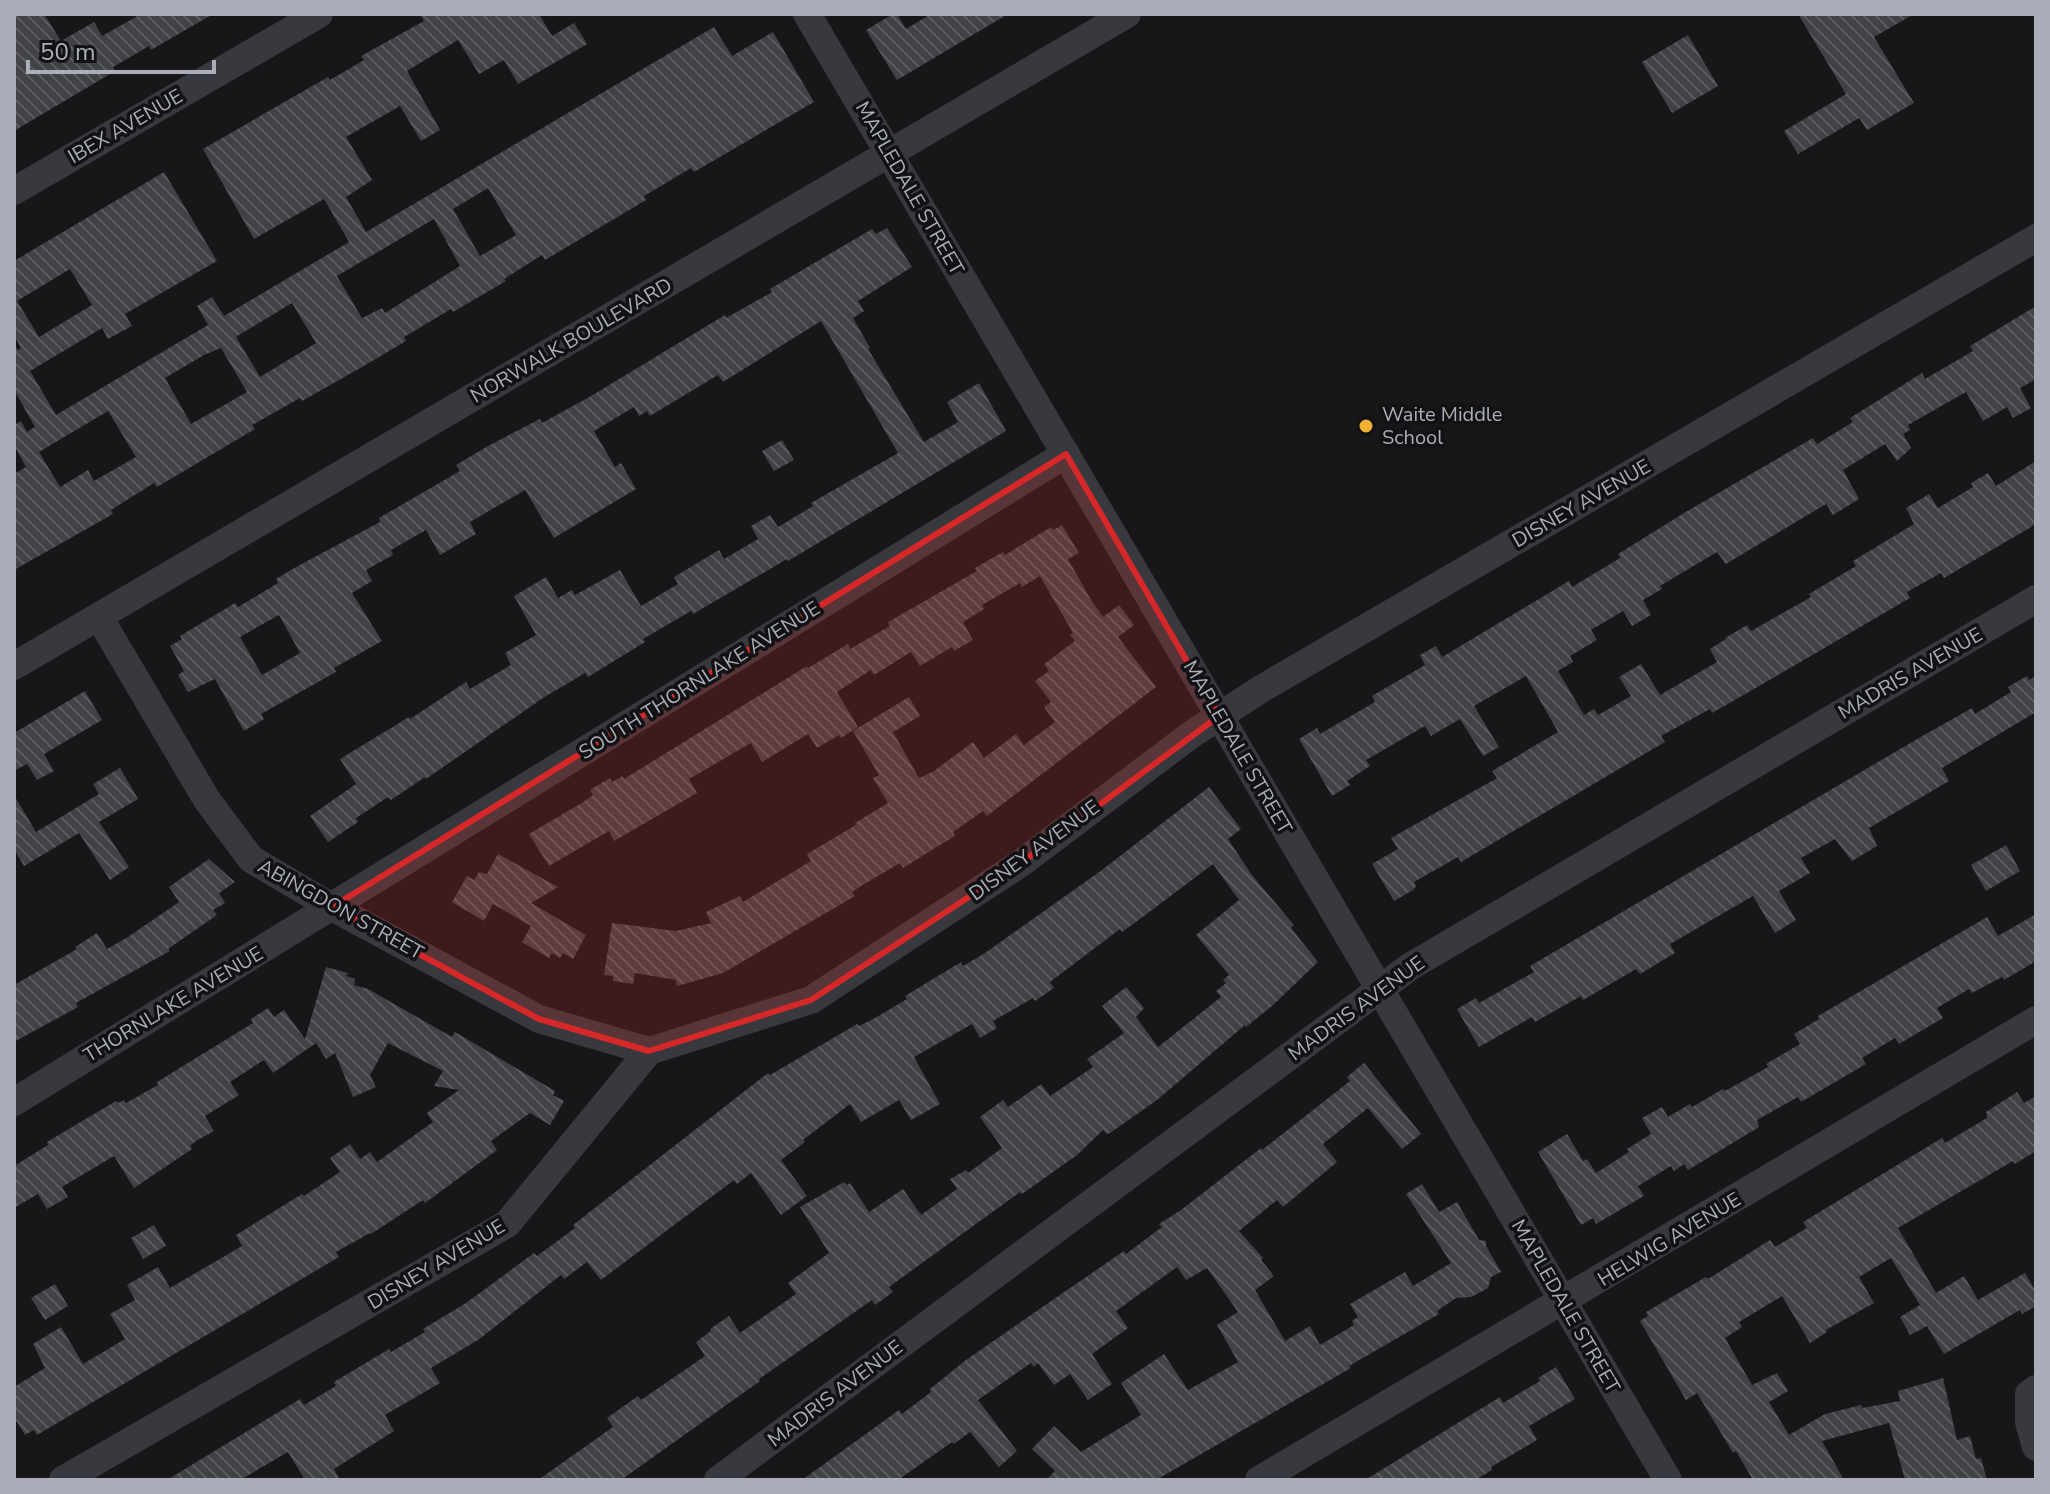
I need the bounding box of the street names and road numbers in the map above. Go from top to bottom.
street label: IBEX AVENUE [63,83,188,170]
street label: MAPLEDALE STREET [849,97,970,280]
street label: NORWALK BOULEVARD [466,272,677,409]
street label: DISNEY AVENUE [1507,453,1655,554]
street label: SOUTH THORNLAKE AVENUE [574,595,825,766]
street label: MADRIS AVENUE [1833,621,1987,726]
street label: MAPLEDALE STREET [1177,656,1298,839]
street label: DISNEY AVENUE [963,794,1105,907]
street label: ABINGDON STREET [253,853,428,966]
street label: THORNLAKE AVENUE [78,940,268,1069]
street label: MADRIS AVENUE [1283,950,1430,1067]
street label: HELWIG AVENUE [1593,1186,1746,1293]
street label: DISNEY AVENUE [363,1213,510,1316]
street label: MAPLEDALE STREET [1505,1215,1626,1398]
street label: MADRIS AVENUE [762,1334,908,1453]

